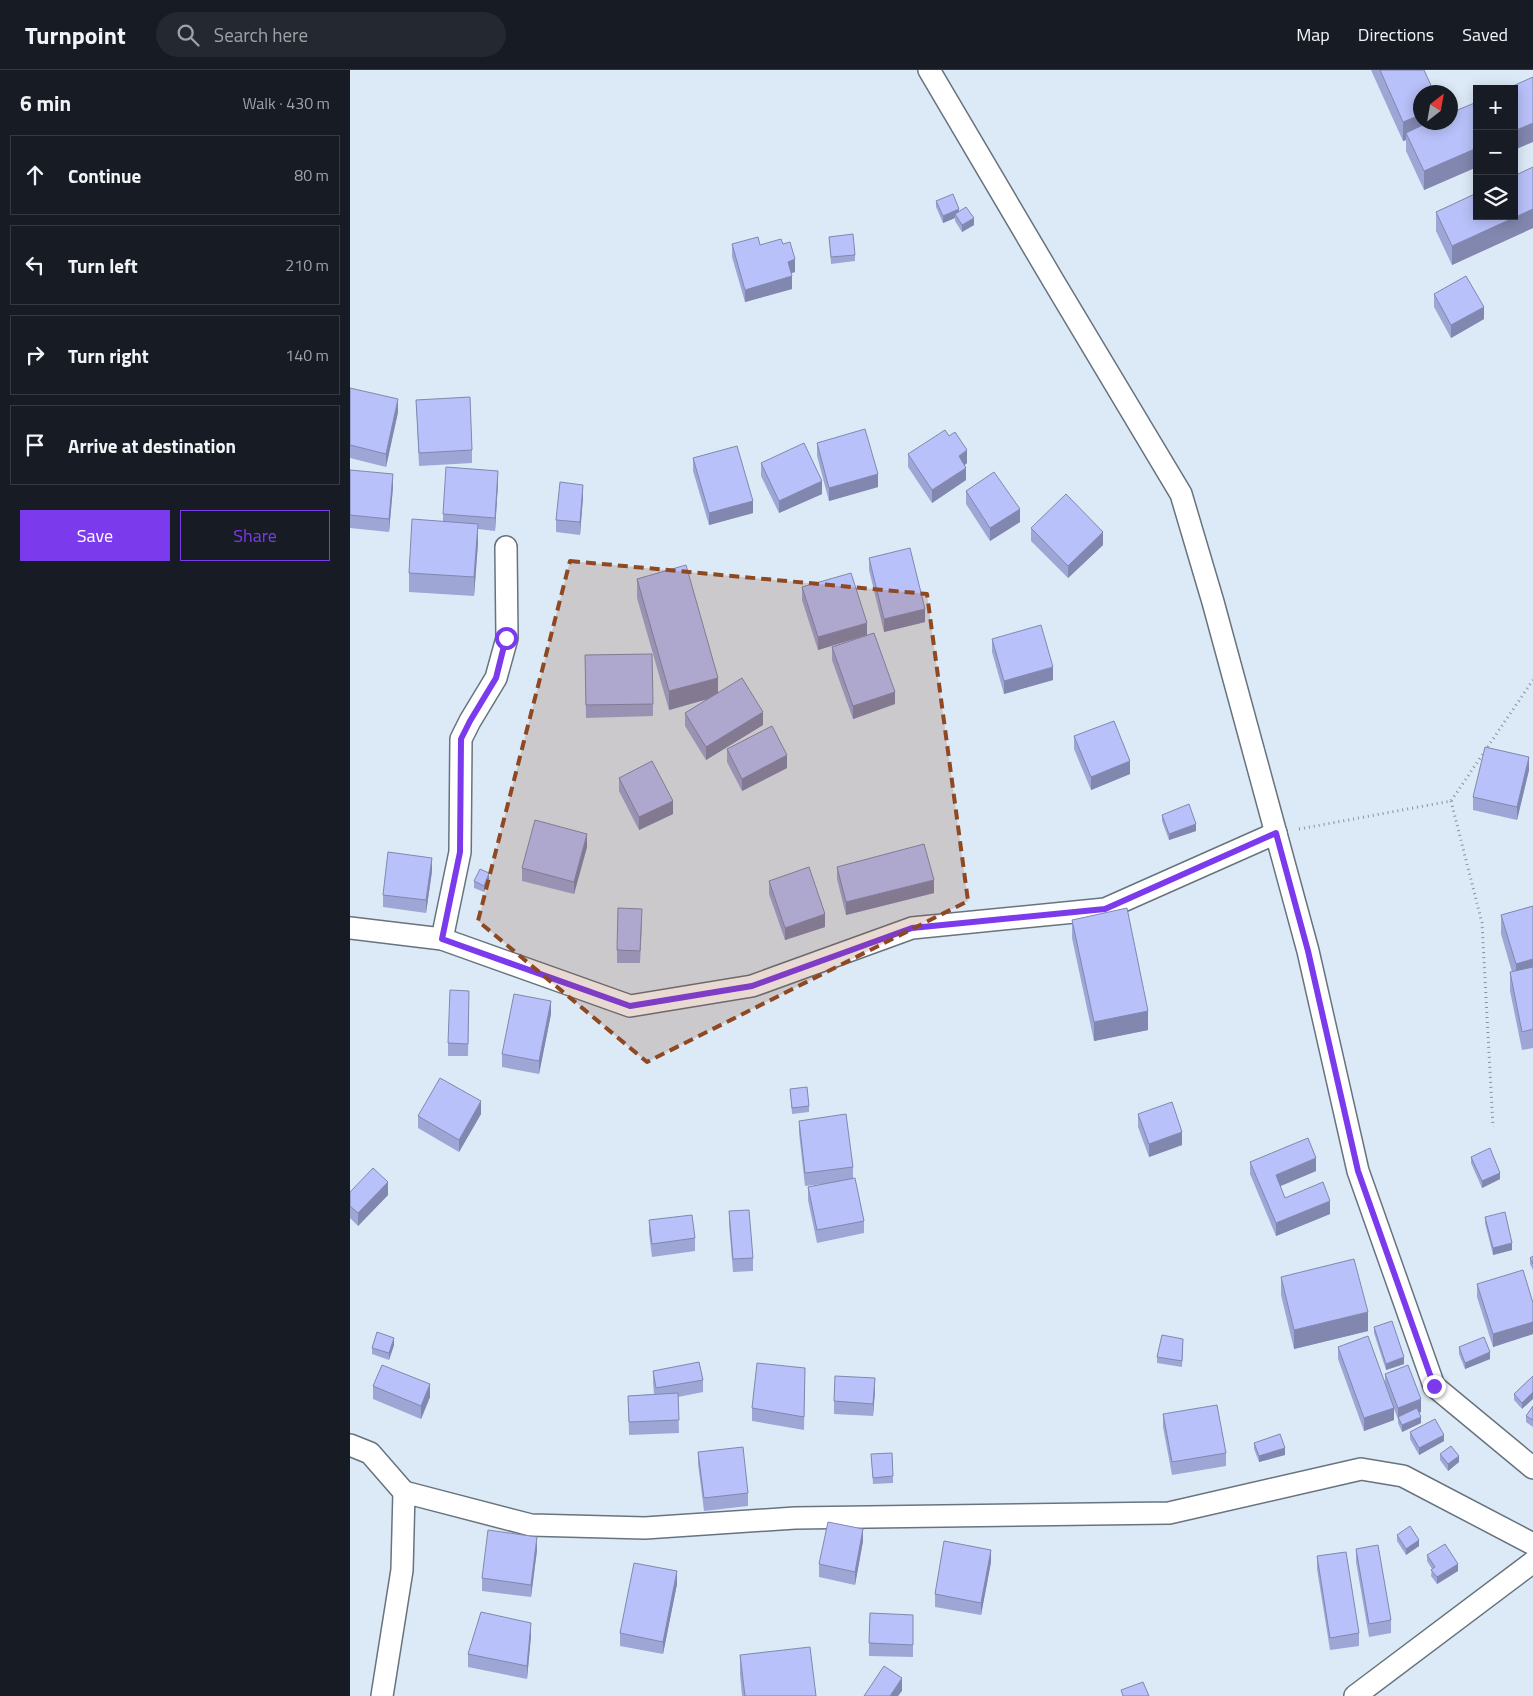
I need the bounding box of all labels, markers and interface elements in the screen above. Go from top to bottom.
search box [156,12,506,57]
text: Turnpoint [25,17,126,53]
text: Search here [214,20,308,49]
icon: search [174,21,202,49]
text: Map [1296,21,1330,48]
text: Directions [1358,21,1434,48]
text: Saved [1462,21,1508,48]
north arrow [1413,85,1458,130]
map controls [1473,85,1518,220]
button: + [1473,85,1518,130]
text: 6 min [20,87,71,119]
text: Walk · 430 m [242,91,330,115]
button: − [1473,130,1518,175]
icon: ahead [21,161,49,189]
text: Continue [68,161,141,190]
text: 80 m [294,163,329,187]
button: layers [1473,175,1518,220]
icon: left [21,251,49,279]
text: Turn left [68,251,138,280]
text: 210 m [285,253,329,277]
icon: right [21,341,49,369]
text: Turn right [68,341,149,370]
text: 140 m [285,343,329,367]
icon: arrive [21,431,49,459]
text: Arrive at destination [68,431,236,460]
button: Save [20,510,170,561]
button: Share [180,510,330,561]
route start [495,627,518,650]
route end [1423,1375,1446,1398]

